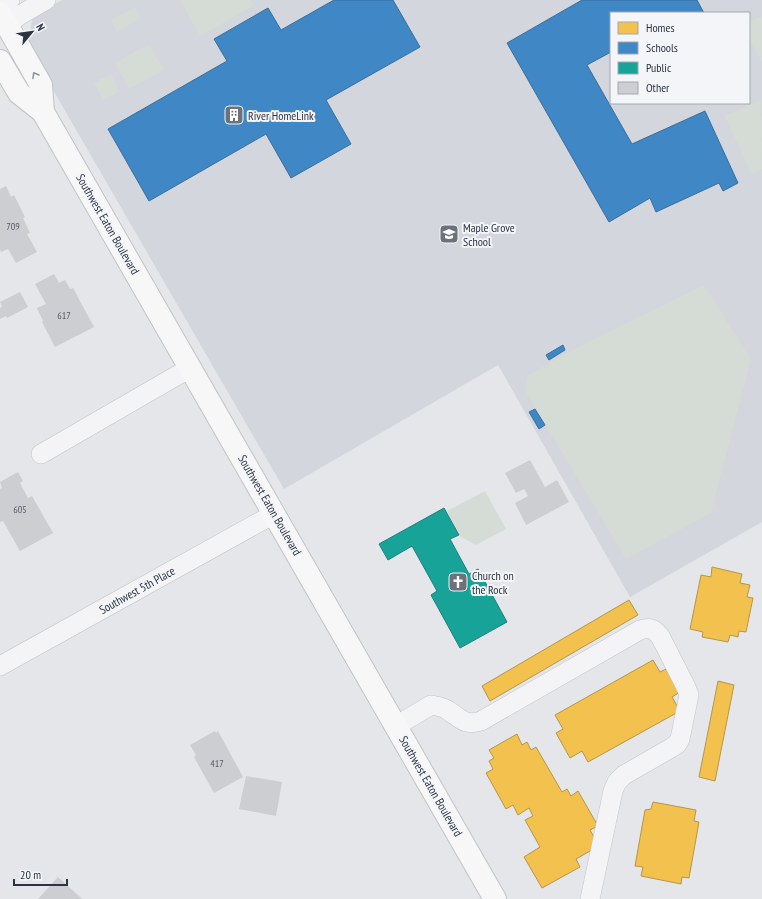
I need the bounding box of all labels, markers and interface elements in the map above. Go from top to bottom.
north arrow [12,12,52,52]
legend [610,12,750,104]
text: Homes [646,20,674,35]
text: N [33,21,48,33]
text: Schools [646,40,678,55]
text: Public [646,60,672,75]
one-way arrow [33,71,40,79]
text: Other [646,80,670,95]
building icon: River HomeLink [223,104,245,126]
place label: River HomeLink [248,108,314,123]
street label: Southwest Eaton Boulevard [73,171,143,277]
house number: 709 [6,220,20,233]
place label: Maple Grove School [463,220,515,249]
school or university icon: Maple Grove School [438,223,460,245]
house number: 617 [57,309,71,322]
street label: Southwest Eaton Boulevard [235,452,305,558]
house number: 605 [13,503,27,516]
street label: Southwest 5th Place [96,563,178,617]
place label: Church on the Rock [472,568,514,597]
church icon: Church on the Rock [447,571,469,593]
street label: Southwest Eaton Boulevard [396,733,466,839]
house number: 417 [210,757,224,770]
scale bar [14,861,67,887]
text: 20 m [20,867,41,882]

